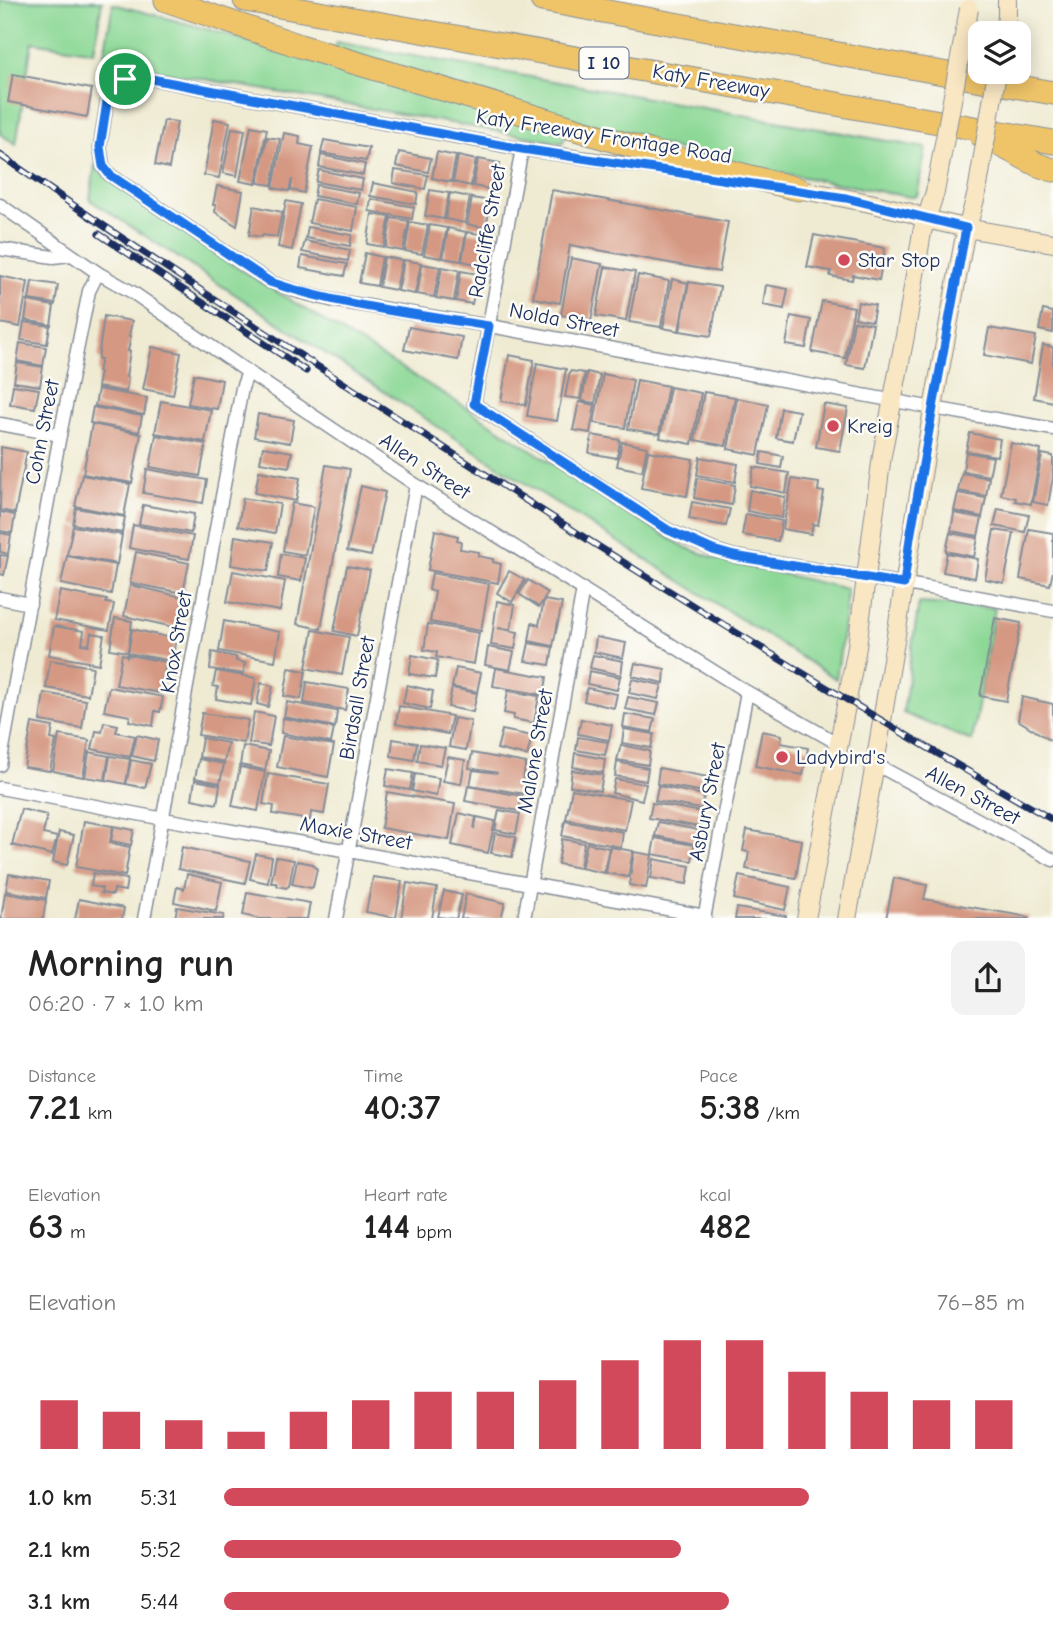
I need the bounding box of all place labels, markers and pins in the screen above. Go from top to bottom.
pin [95,49,155,109]
place label: Star Stop [858,248,940,272]
marker: Star Stop [836,252,852,268]
place label: Kreig [847,414,893,438]
marker: Kreig [825,418,841,434]
place label: Ladybird's [796,745,885,769]
marker: Ladybird's [774,749,790,765]

